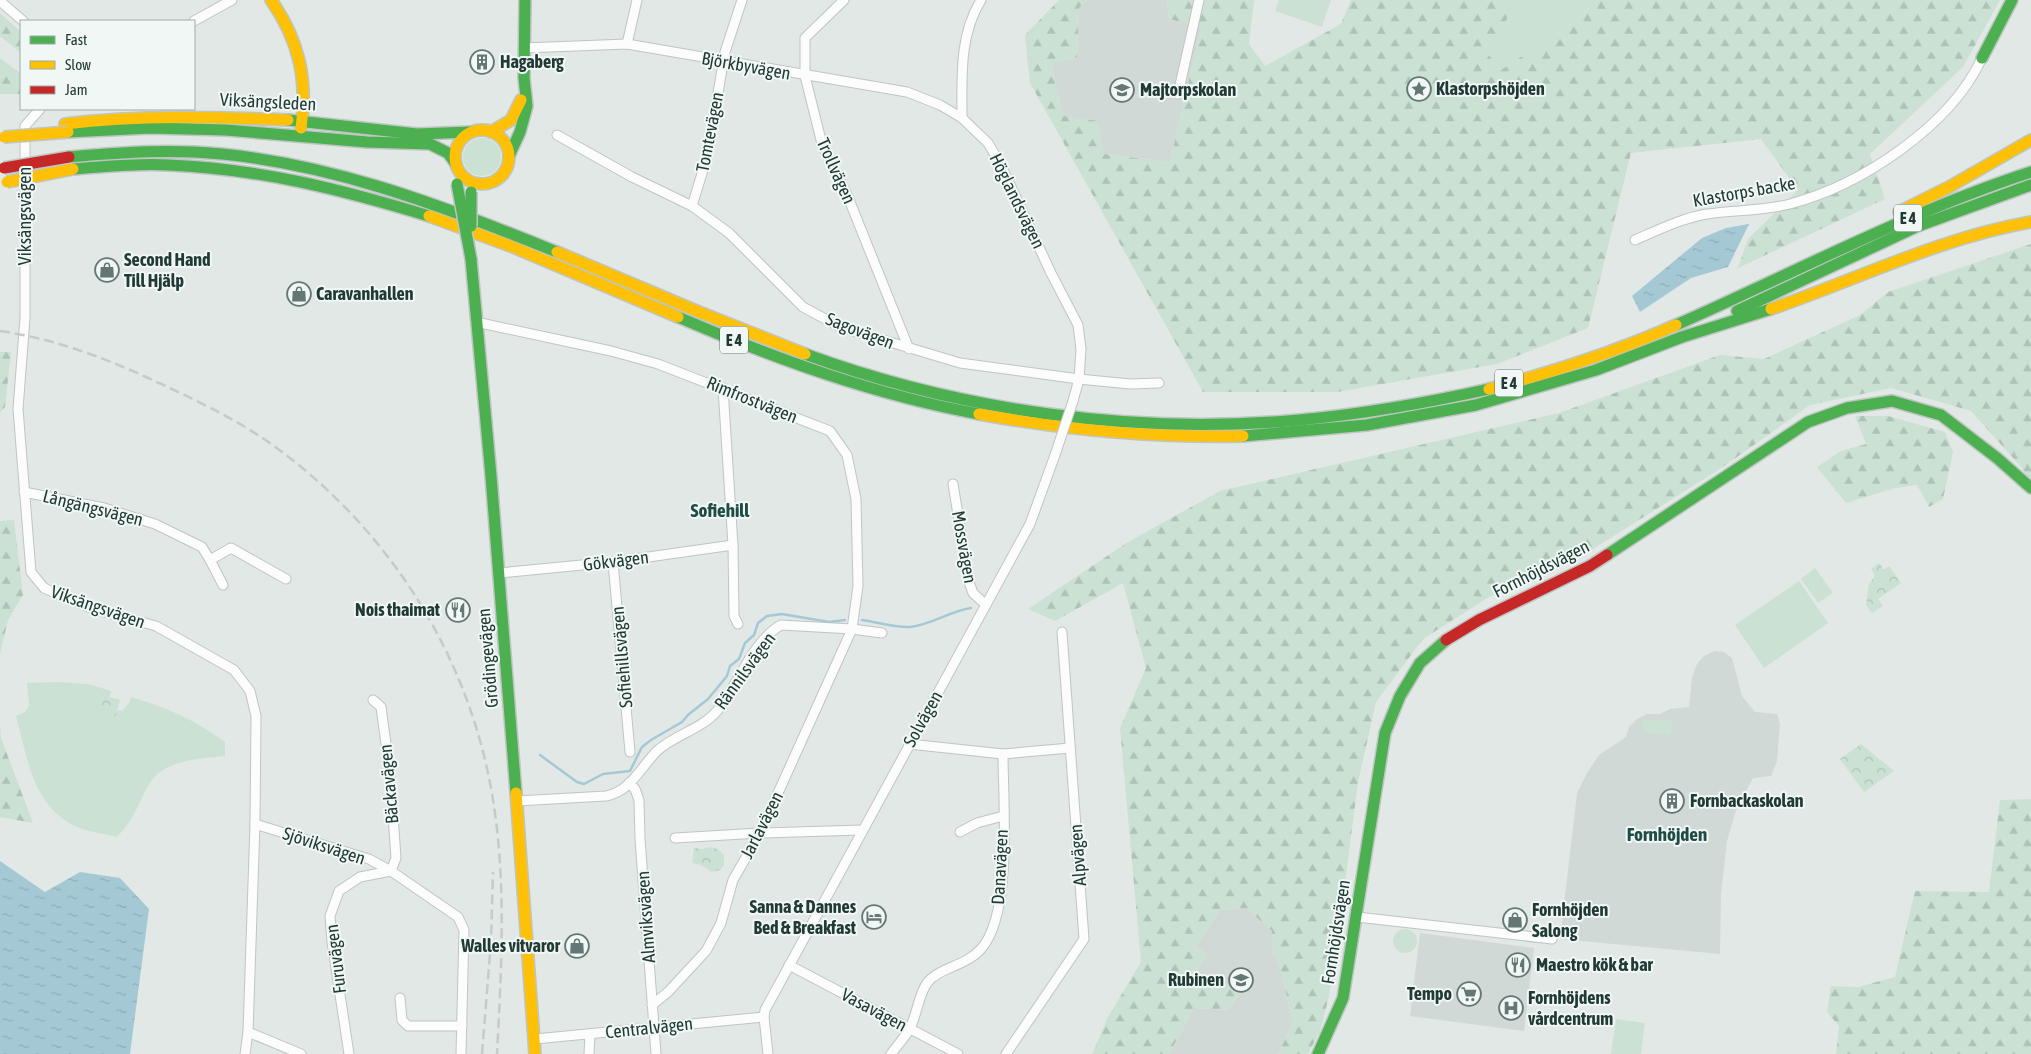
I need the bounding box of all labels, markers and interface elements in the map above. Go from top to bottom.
legend [20,20,195,110]
text: Fast [65,31,87,48]
street label: Björkbyvägen [700,47,792,84]
building icon: Hagaberg [469,49,495,75]
place label: Hagaberg [500,51,564,72]
text: Slow [65,56,91,73]
place icon: Klastorpshöjden [1406,76,1432,102]
school or university icon: Majtorpskolan [1109,77,1135,103]
place label: Klastorpshöjden [1436,78,1545,99]
place label: Majtorpskolan [1140,79,1236,100]
text: Jam [65,81,88,98]
street label: Viksängsleden [219,88,317,115]
street label: Tomtevägen [691,90,728,174]
street label: Trollvägen [813,135,860,207]
street label: Höglandsvägen [985,150,1050,252]
street label: Viksängsvägen [14,167,35,265]
street label: Klastorps backe [1691,172,1797,211]
road number: E 4 [1894,204,1922,232]
place label: Second Hand Till Hjälp [124,249,211,291]
shop icon: Second Hand Till Hjälp [94,257,120,283]
shop icon: Caravanhallen [286,281,312,307]
place label: Caravanhallen [316,283,414,304]
street label: Sagovägen [823,308,897,353]
road number: E 4 [720,326,748,354]
road number: E 4 [1495,369,1523,396]
street label: Rimfrostvägen [704,372,801,427]
street label: Långängsvägen [41,485,145,530]
district label: Sofiehill [691,499,750,521]
street label: Mossvägen [948,509,981,585]
street label: Fornhöjdsvägen [1489,535,1593,602]
street label: Gökvägen [582,546,650,575]
street label: Viksängsvägen [48,581,148,632]
restaurant icon: Nois thaimat [445,597,471,623]
place label: Nois thaimat [355,599,441,620]
street label: Sofiehillsvägen [607,605,636,709]
street label: Grödingevägen [473,607,502,709]
street label: Rännilsvägen [710,628,780,713]
street label: Solvägen [899,687,946,750]
street label: Bäckavägen [375,743,402,825]
street label: Jarlavägen [736,788,787,862]
building icon: Fornbackaskolan [1659,788,1685,814]
place label: Fornbackaskolan [1690,790,1804,811]
street label: Sjöviksvägen [280,822,368,869]
street label: Alpvägen [1065,823,1090,887]
district label: Fornhöjden [1627,823,1707,845]
street label: Danavägen [987,829,1012,905]
street label: Almviksvägen [632,870,659,964]
street label: Fornhöjdsvägen [1317,878,1354,986]
place label: Sanna & Dannes Bed & Breakfast [750,896,857,938]
place label: Fornhöjden Salong [1532,899,1608,941]
hotel icon: Sanna & Dannes Bed & Breakfast [861,904,887,930]
shop icon: Fornhöjden Salong [1502,907,1528,933]
street label: Furuvägen [321,923,350,995]
shop icon: Walles vitvaror [564,933,590,959]
place label: Walles vitvaror [460,935,561,956]
restaurant icon: Maestro kök & bar [1505,952,1531,978]
place label: Maestro kök & bar [1536,954,1654,975]
school or university icon: Rubinen [1228,967,1254,993]
place label: Rubinen [1168,969,1224,990]
supermarket icon: Tempo [1456,981,1482,1007]
place label: Tempo [1407,983,1452,1004]
street label: Vasavägen [838,984,911,1036]
place label: Fornhöjdens vårdcentrum [1528,987,1613,1029]
hospital icon: Fornhöjdens vårdcentrum [1498,995,1524,1021]
street label: Centralvägen [604,1012,694,1043]

